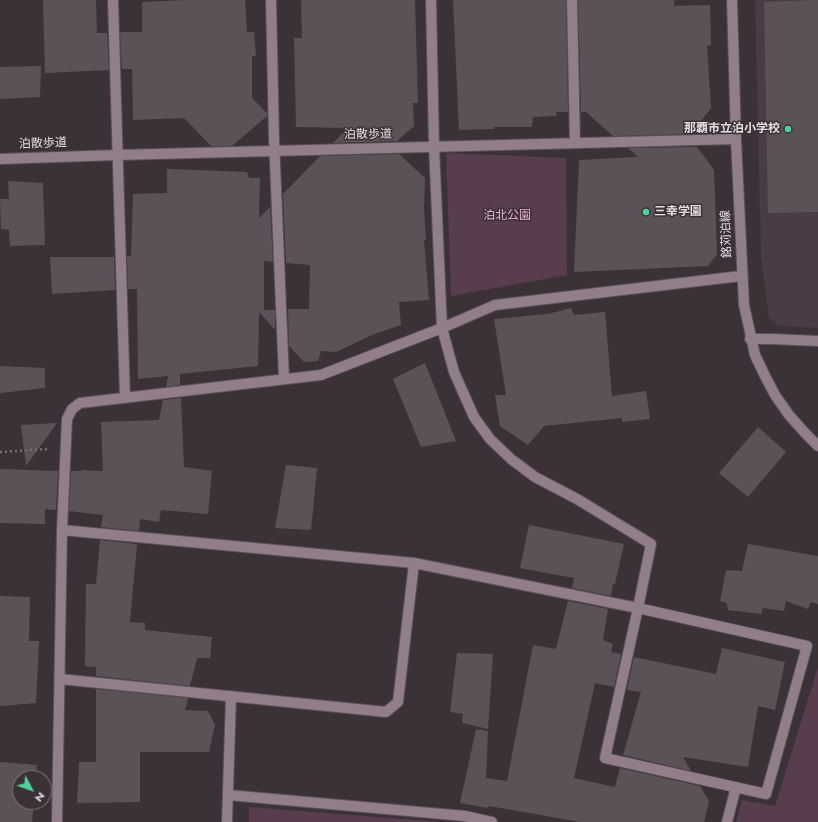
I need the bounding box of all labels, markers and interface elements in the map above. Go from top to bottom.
place label: 那覇市立泊小学校 [684,122,780,136]
marker: 那覇市立泊小学校 [783,124,793,134]
street label: 泊散歩道 [344,127,392,143]
street label: 泊散歩道 [19,136,67,152]
place label: 三幸学園 [654,205,702,219]
marker: 三幸学園 [641,207,651,217]
park label: 泊北公園 [483,209,531,223]
street label: 銘苅泊線 [719,210,735,258]
north arrow [12,770,52,810]
text: N [31,789,49,806]

